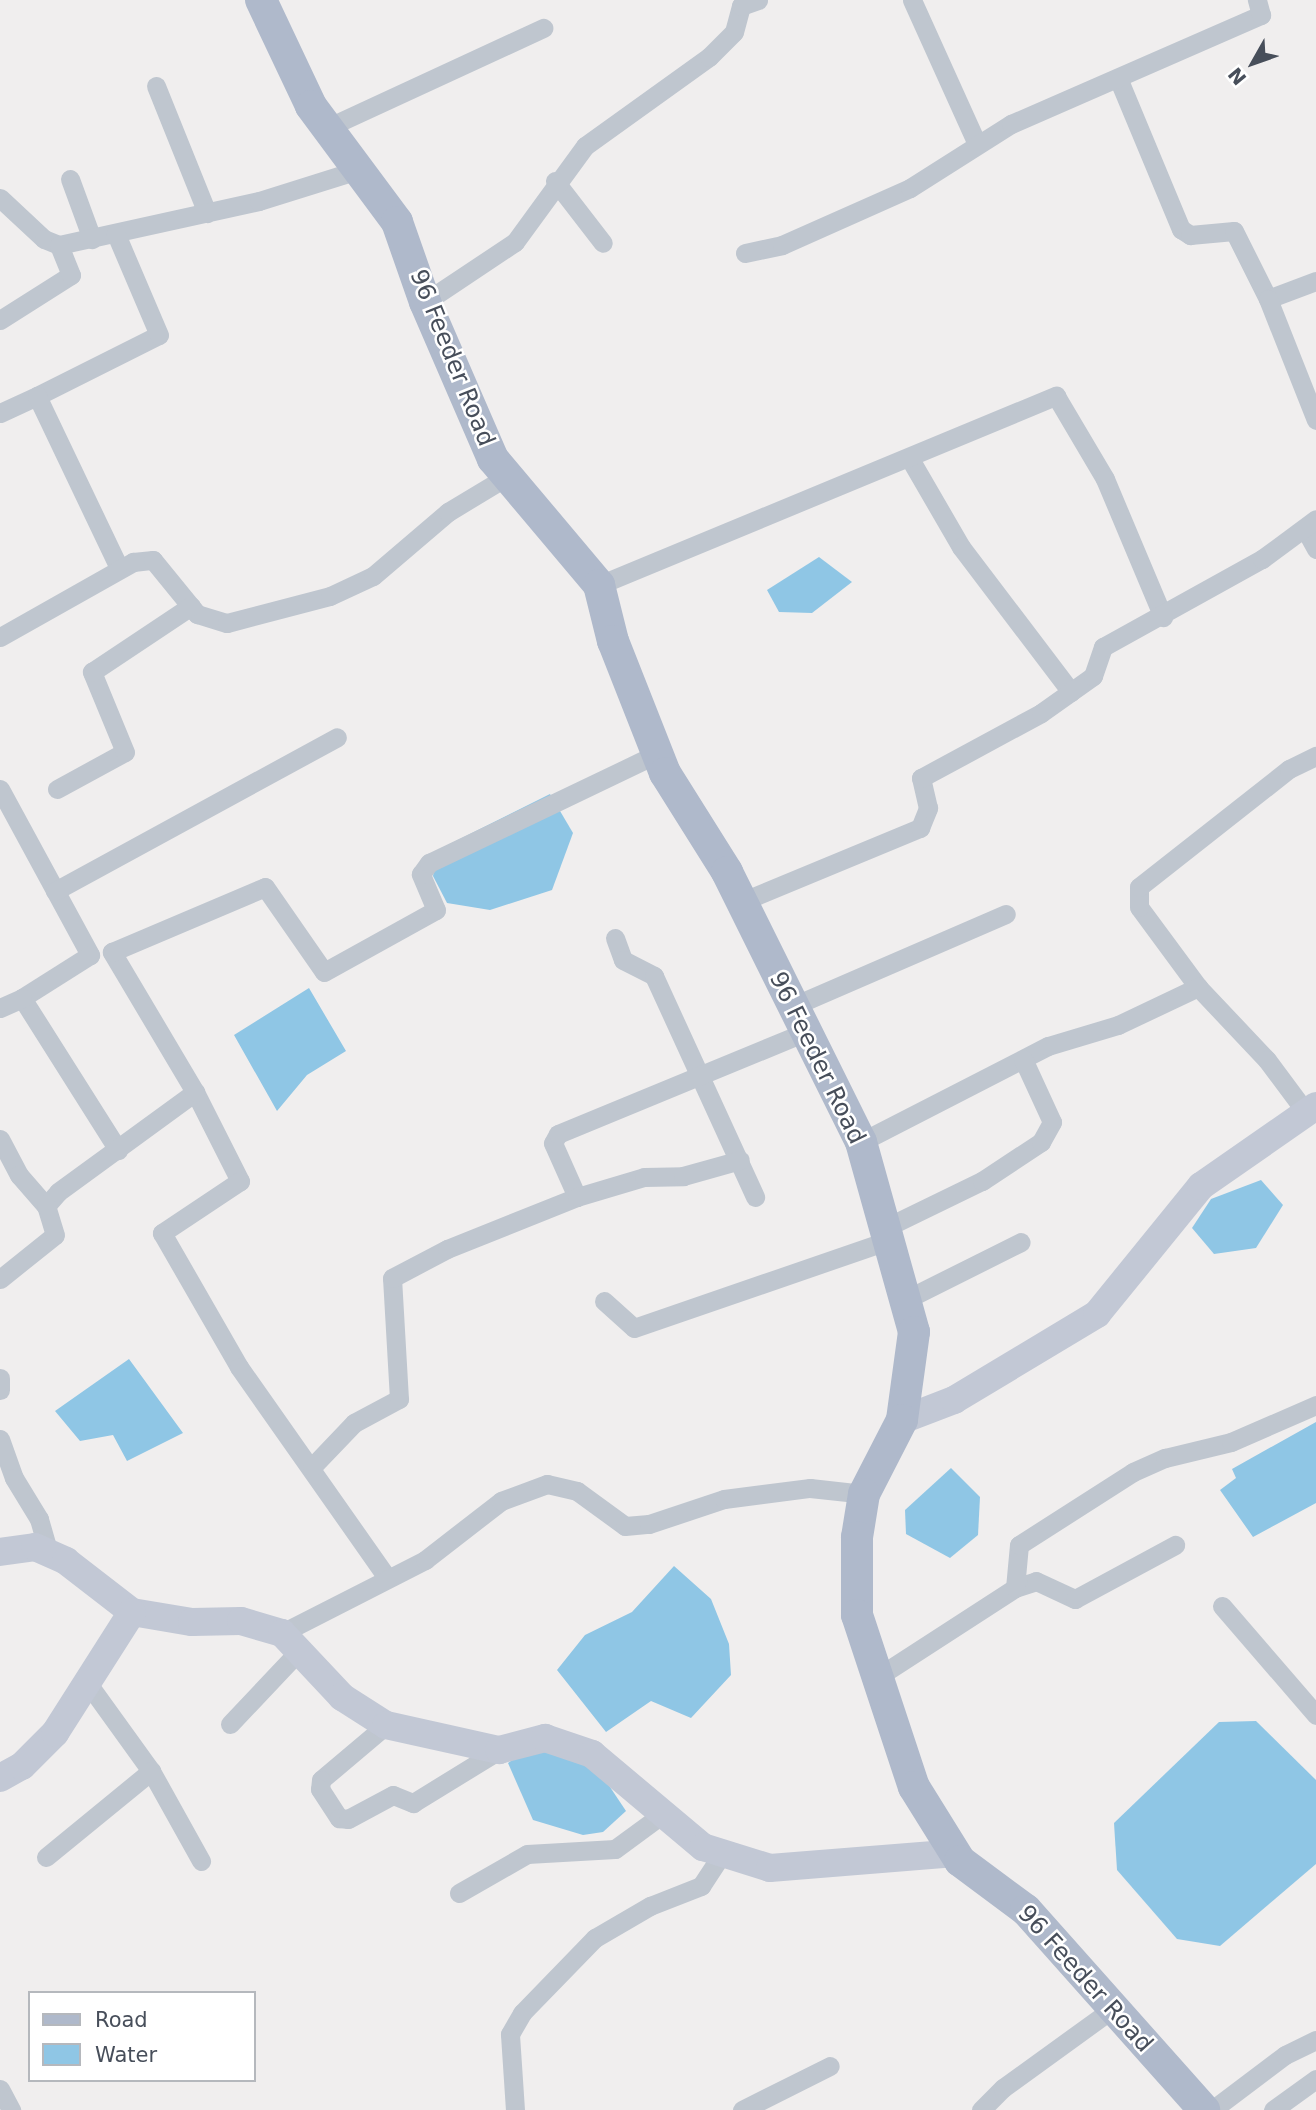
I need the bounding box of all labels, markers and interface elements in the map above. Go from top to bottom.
north arrow [1218,28,1288,98]
text: N [1223,63,1250,90]
street label: 96 Feeder Road [403,265,501,451]
street label: 96 Feeder Road [763,967,871,1149]
street label: 96 Feeder Road [1011,1900,1159,2058]
legend [28,1991,256,2082]
text: Road [95,2008,148,2032]
text: Water [95,2043,157,2067]

